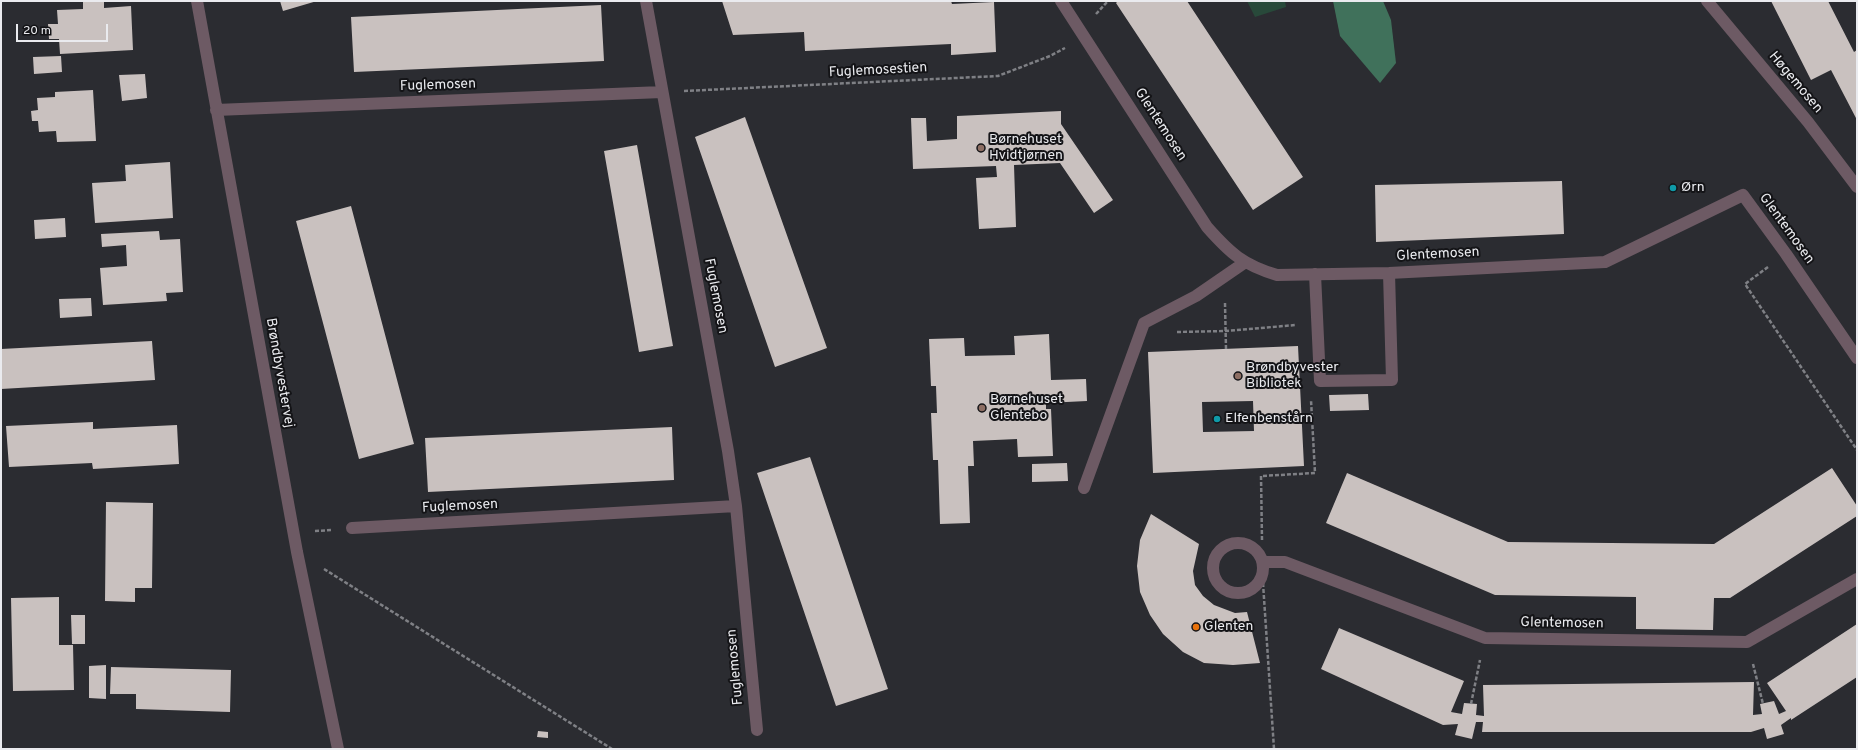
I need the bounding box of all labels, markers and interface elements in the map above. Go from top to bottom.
scale bar [18,16,110,42]
text: 20 m [23,23,51,39]
street label: Høgemosen [1764,49,1826,117]
street label: Fuglemosestien [828,60,928,82]
street label: Fuglemosen [400,76,476,96]
street label: Glentemosen [1130,86,1190,164]
place label: Børnehuset Hvidtjørnen [989,132,1063,164]
marker: Børnehuset Hvidtjørnen [976,143,986,153]
place label: Ørn [1681,180,1705,196]
marker: Ørn [1668,183,1678,193]
street label: Glentemosen [1755,190,1817,268]
street label: Glentemosen [1396,244,1480,266]
street label: Fuglemosen [699,257,731,335]
street label: Brøndbyvestervej [261,317,297,429]
place label: Brøndbyvester Bibliotek [1246,360,1339,392]
marker: Brøndbyvester Bibliotek [1233,371,1243,381]
place label: Børnehuset Glentebo [990,392,1063,424]
marker: Børnehuset Glentebo [977,403,987,413]
place label: Elfenbenstårn [1225,411,1313,427]
marker: Elfenbenstårn [1212,414,1222,424]
street label: Fuglemosen [422,497,498,517]
street label: Glentemosen [1520,615,1604,633]
place label: Glenten [1204,619,1253,635]
marker: Glenten [1191,622,1201,632]
street label: Fuglemosen [724,628,748,706]

